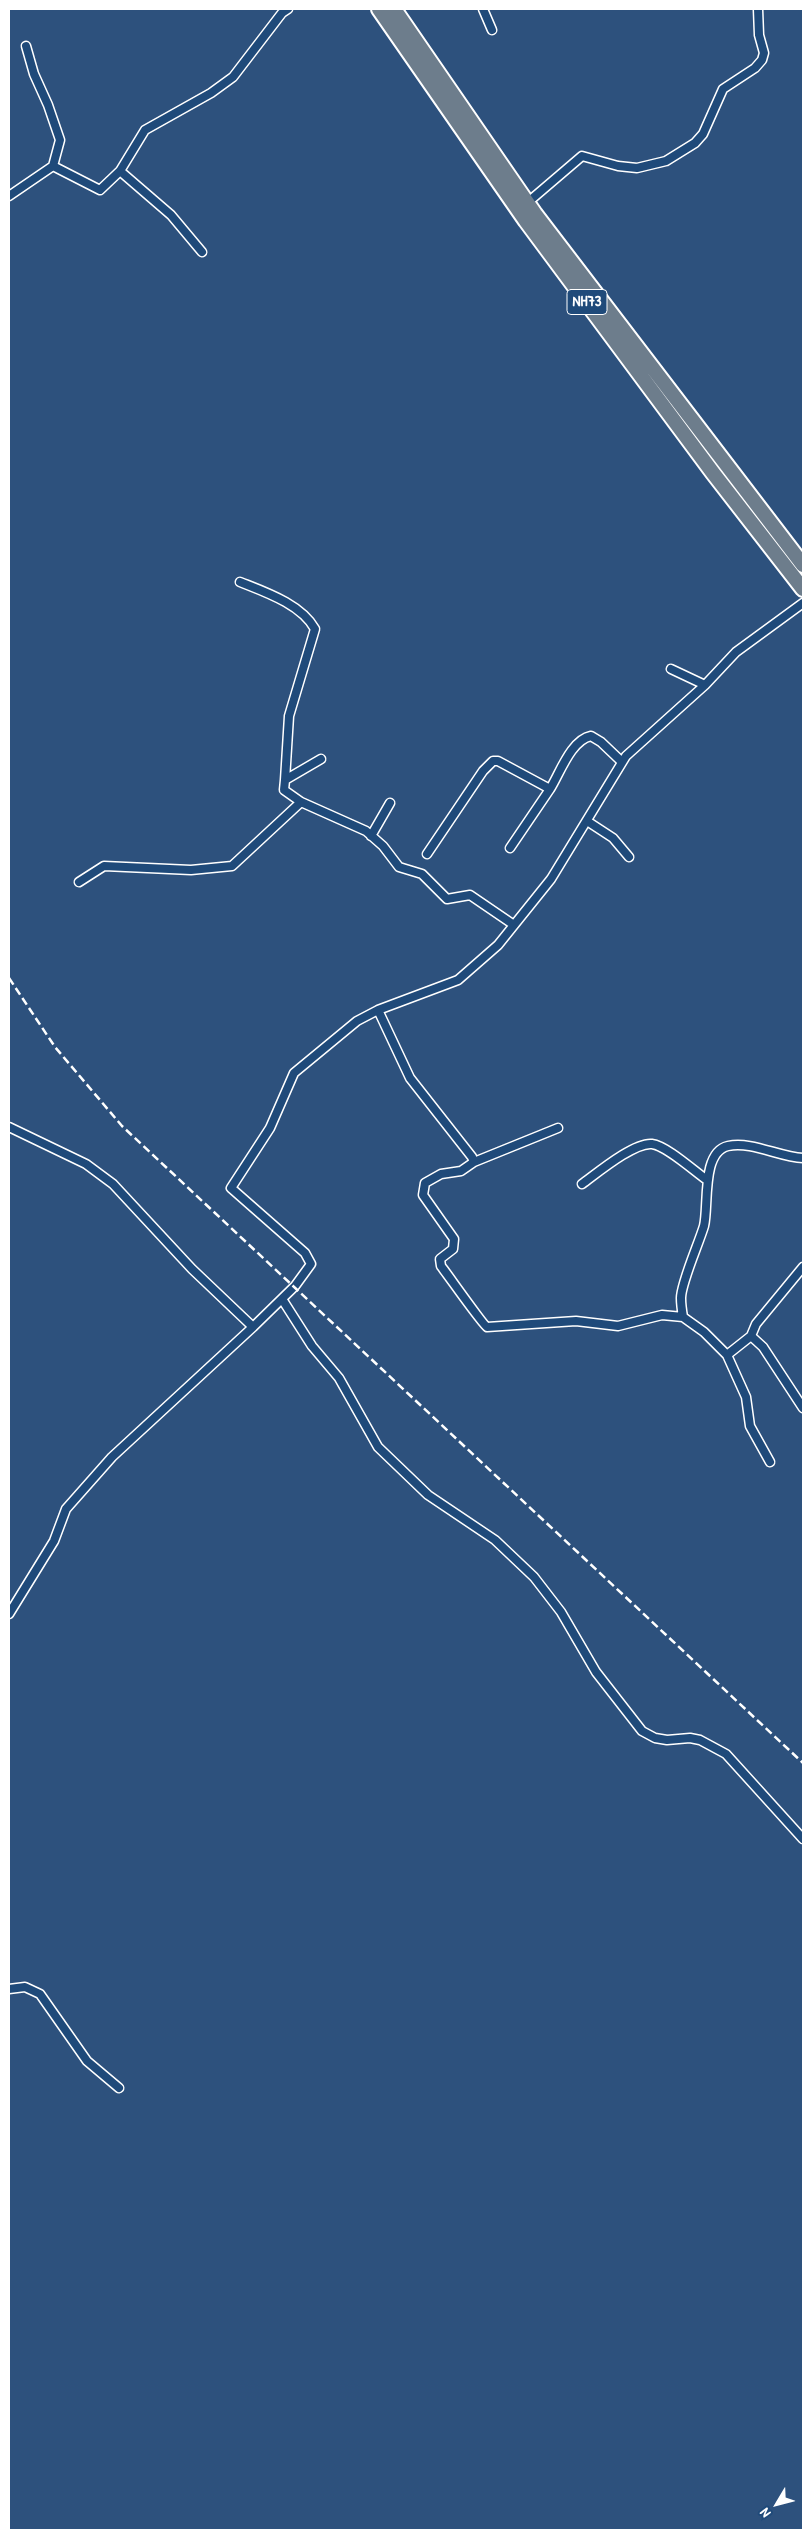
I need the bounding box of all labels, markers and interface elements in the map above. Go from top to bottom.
road number: NH73 [567,290,607,314]
north arrow [752,2479,802,2529]
text: N [755,2505,774,2522]

